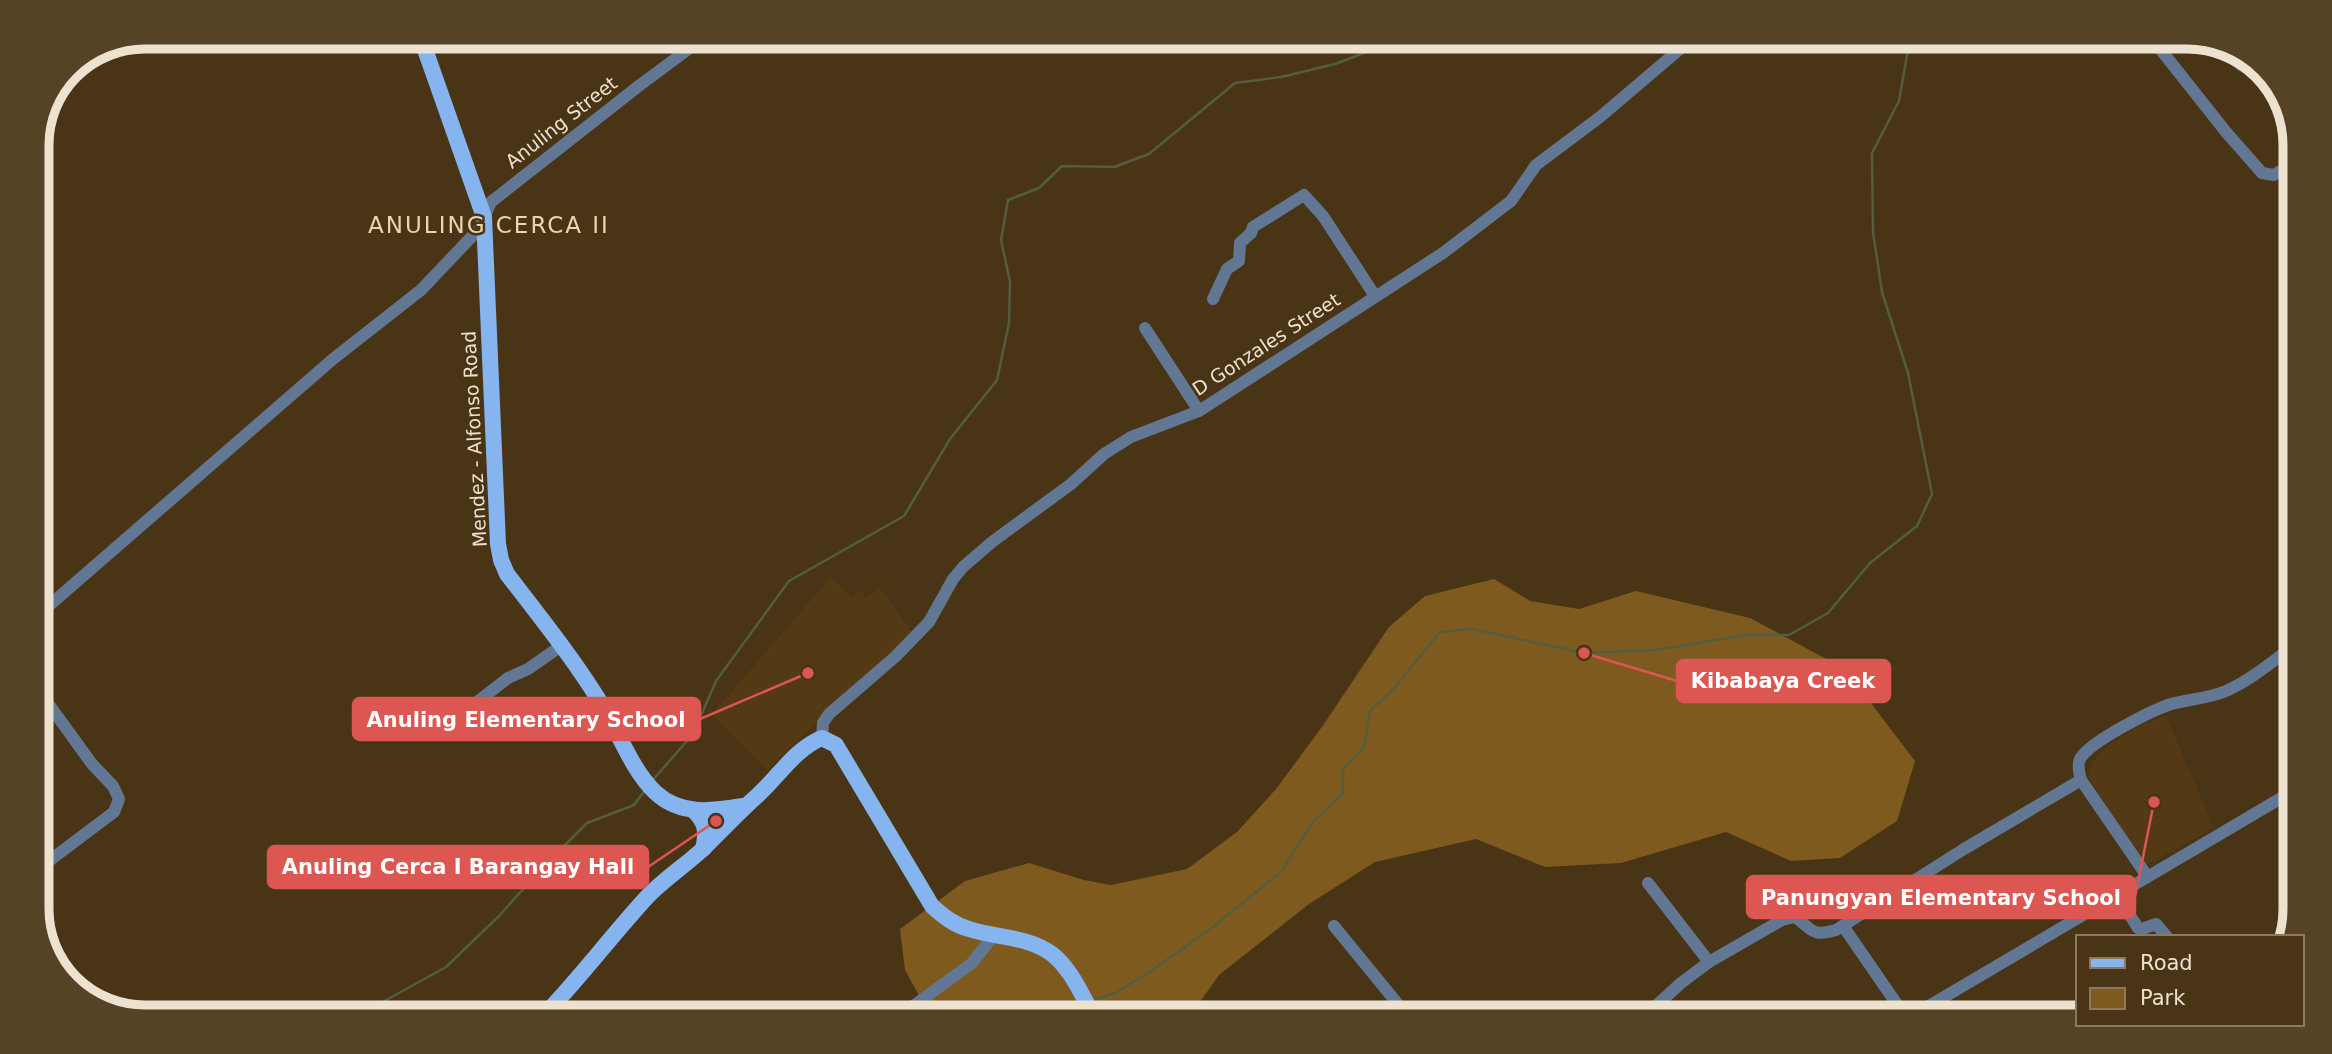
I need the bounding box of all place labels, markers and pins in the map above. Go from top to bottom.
callout: Kibabaya Creek [1677,660,1890,702]
callout: Anuling Elementary School [353,698,700,740]
callout: Anuling Cerca I Barangay Hall [268,846,648,888]
callout: Panungyan Elementary School [1747,876,2135,918]

